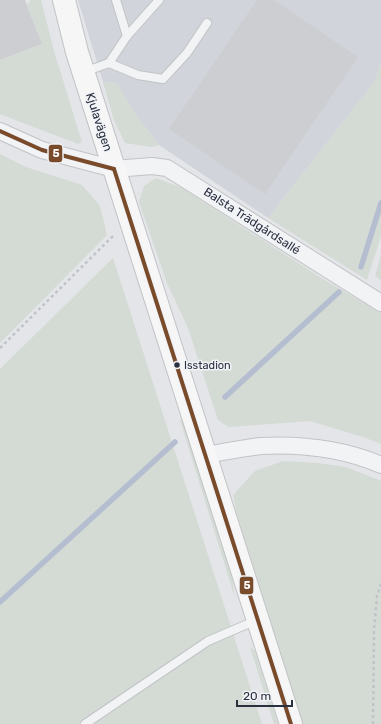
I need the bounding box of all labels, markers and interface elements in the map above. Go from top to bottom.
street label: Kjulavägen [83,91,115,153]
line badge: 5 [48,144,63,163]
text: 5 [52,147,60,160]
street label: Balsta Trädgårdsallé [201,184,303,258]
place label: Isstadion [184,359,231,372]
marker: Isstadion [172,360,182,370]
line badge: 5 [239,576,254,595]
text: 5 [243,579,251,592]
scale bar [237,682,292,708]
text: 20 m [243,689,271,703]

